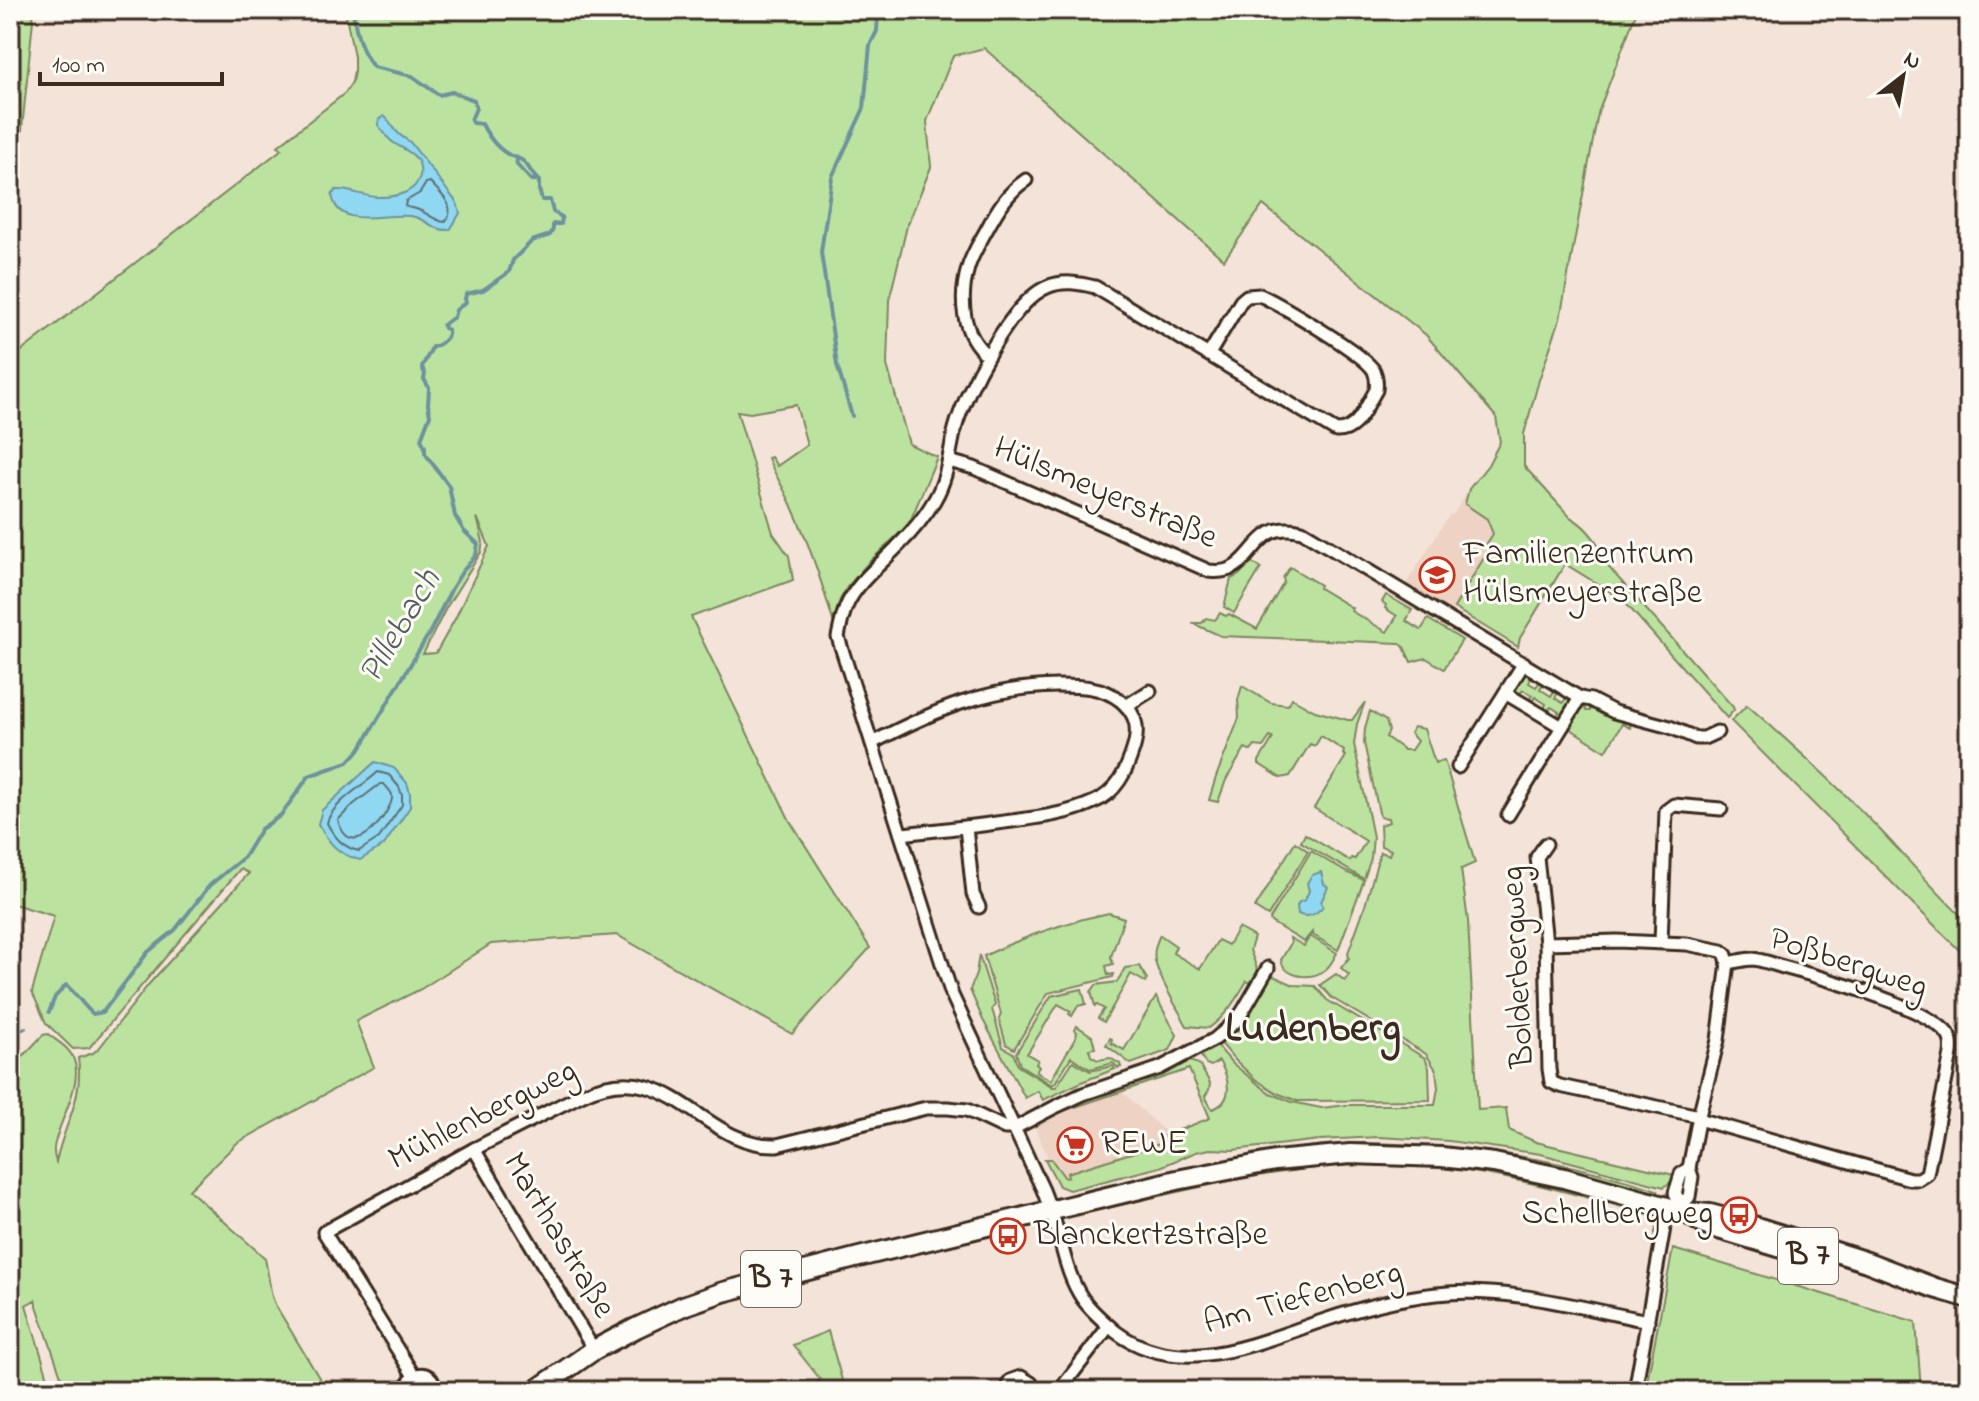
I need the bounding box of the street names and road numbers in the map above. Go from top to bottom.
street label: Hülsmeyerstraße [985,424,1225,564]
street label: Bolderbergweg [1489,865,1549,1070]
street label: Poßbergweg [1762,915,1934,1013]
street label: Mühlenbergweg [380,1047,586,1185]
street label: Marthastraße [489,1143,628,1329]
road number: B 7 [1778,1228,1838,1284]
street label: Am Tiefenberg [1198,1249,1408,1349]
road number: B 7 [741,1251,801,1307]

